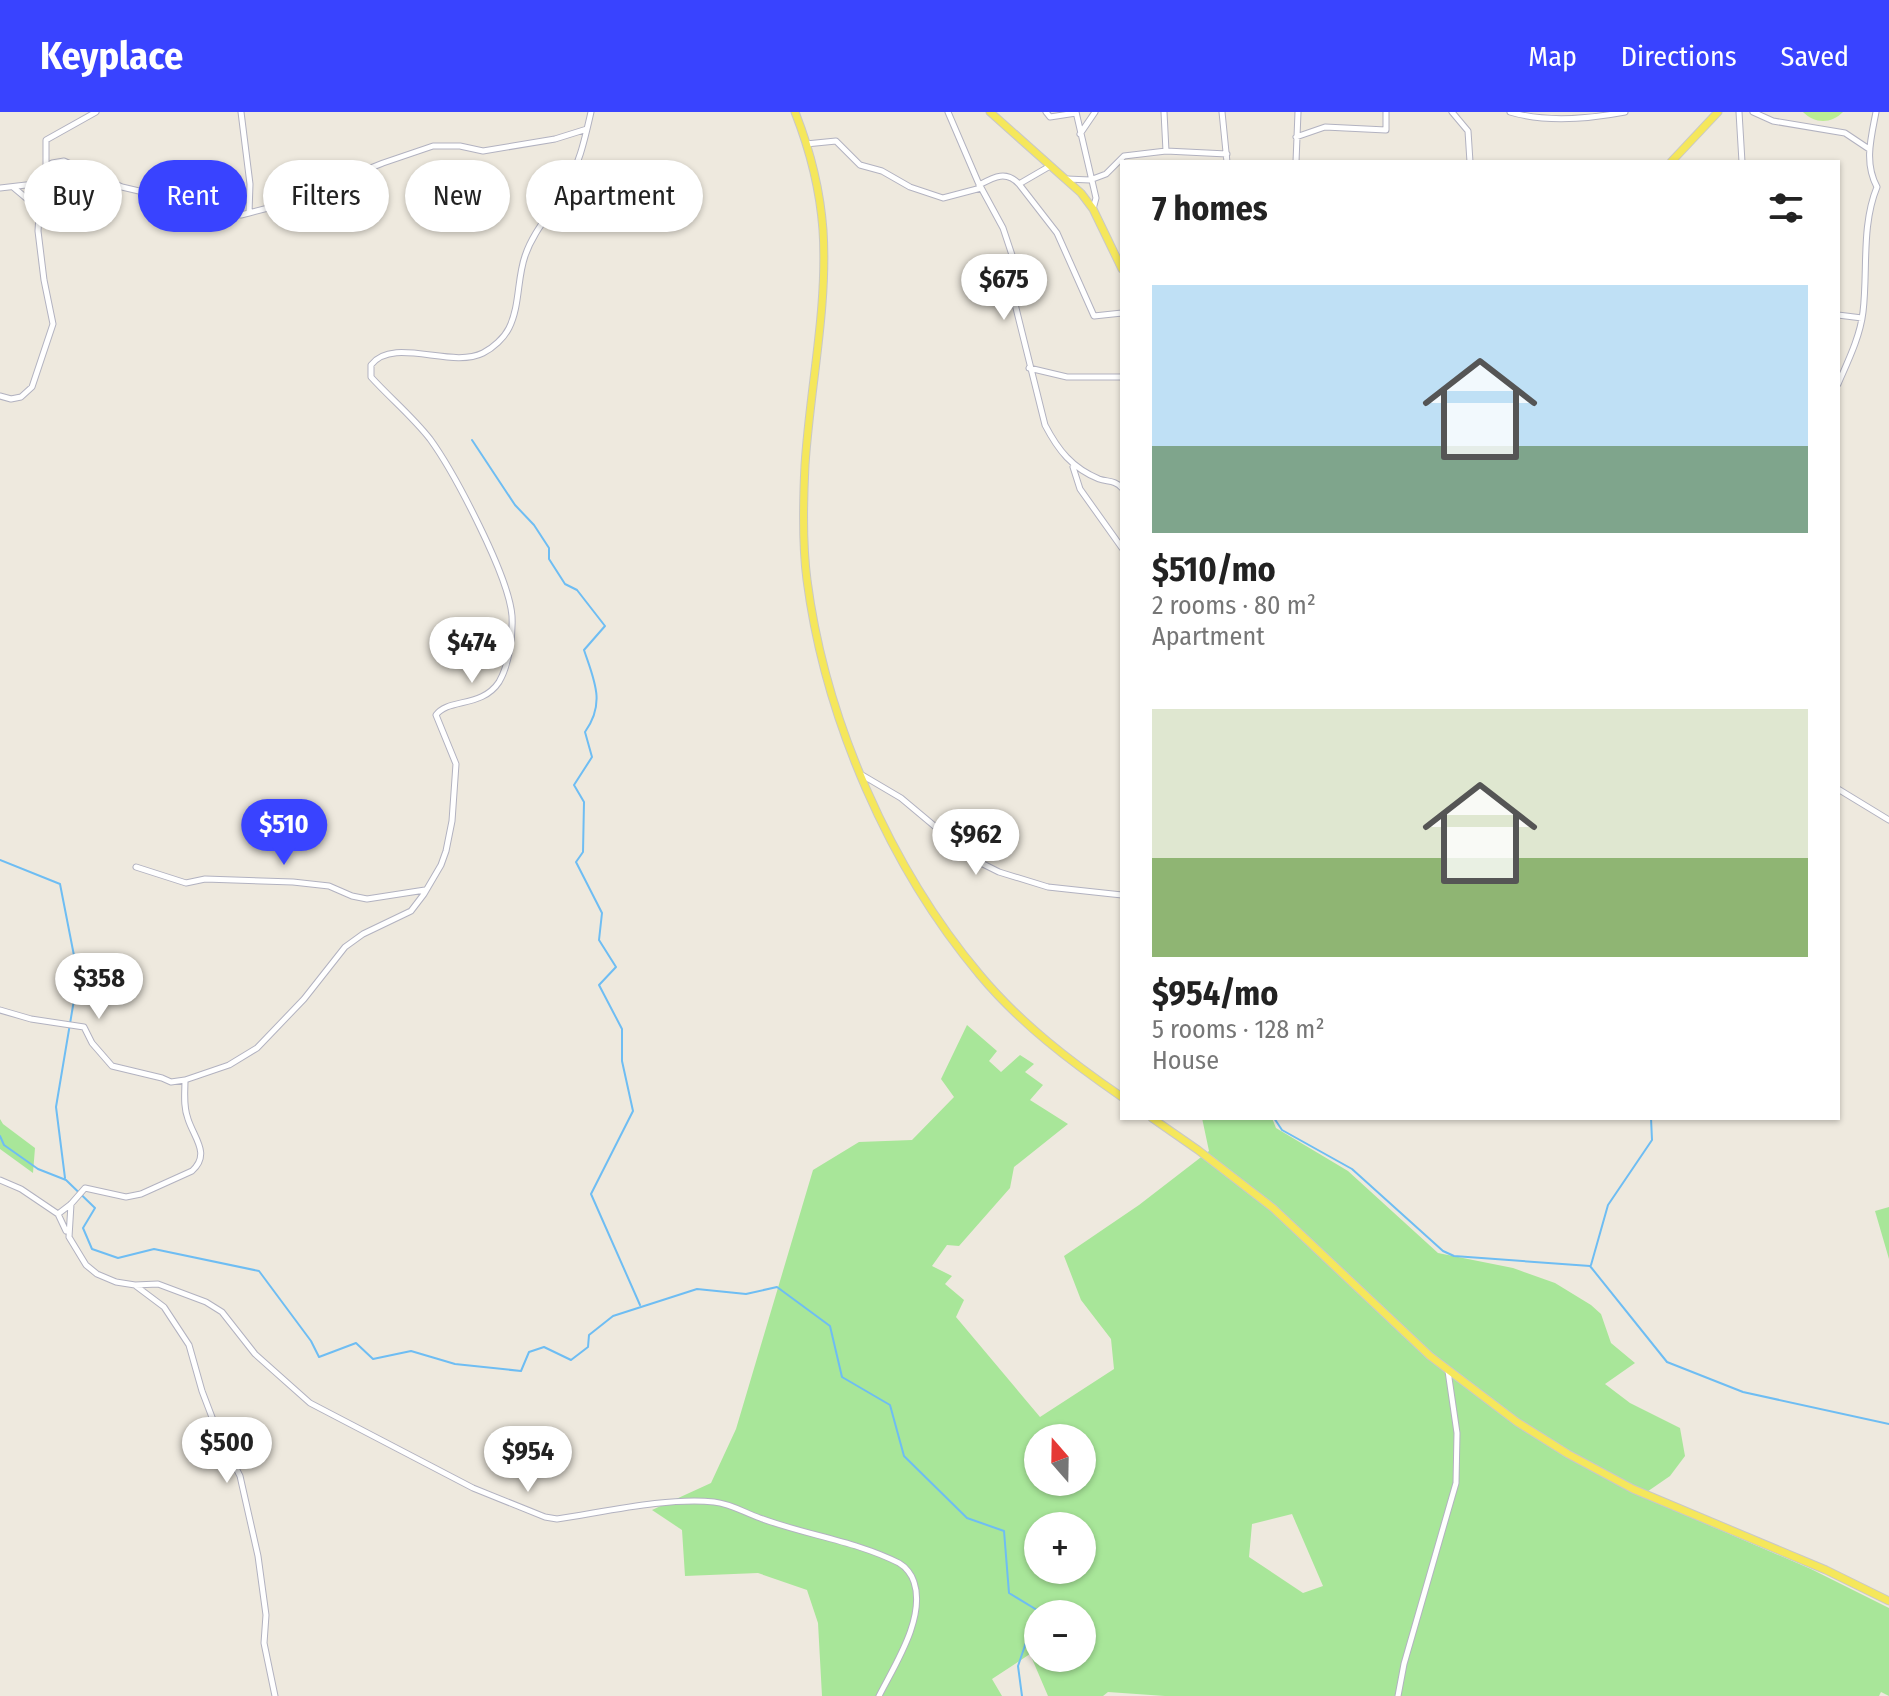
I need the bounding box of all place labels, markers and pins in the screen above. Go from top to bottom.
pin: $675 [957,254,1051,322]
pin: $474 [425,617,519,685]
pin: $510 [237,799,331,867]
pin: $962 [929,809,1023,877]
pin: $358 [52,953,146,1021]
pin: $500 [180,1417,274,1485]
pin: $954 [481,1426,575,1494]

